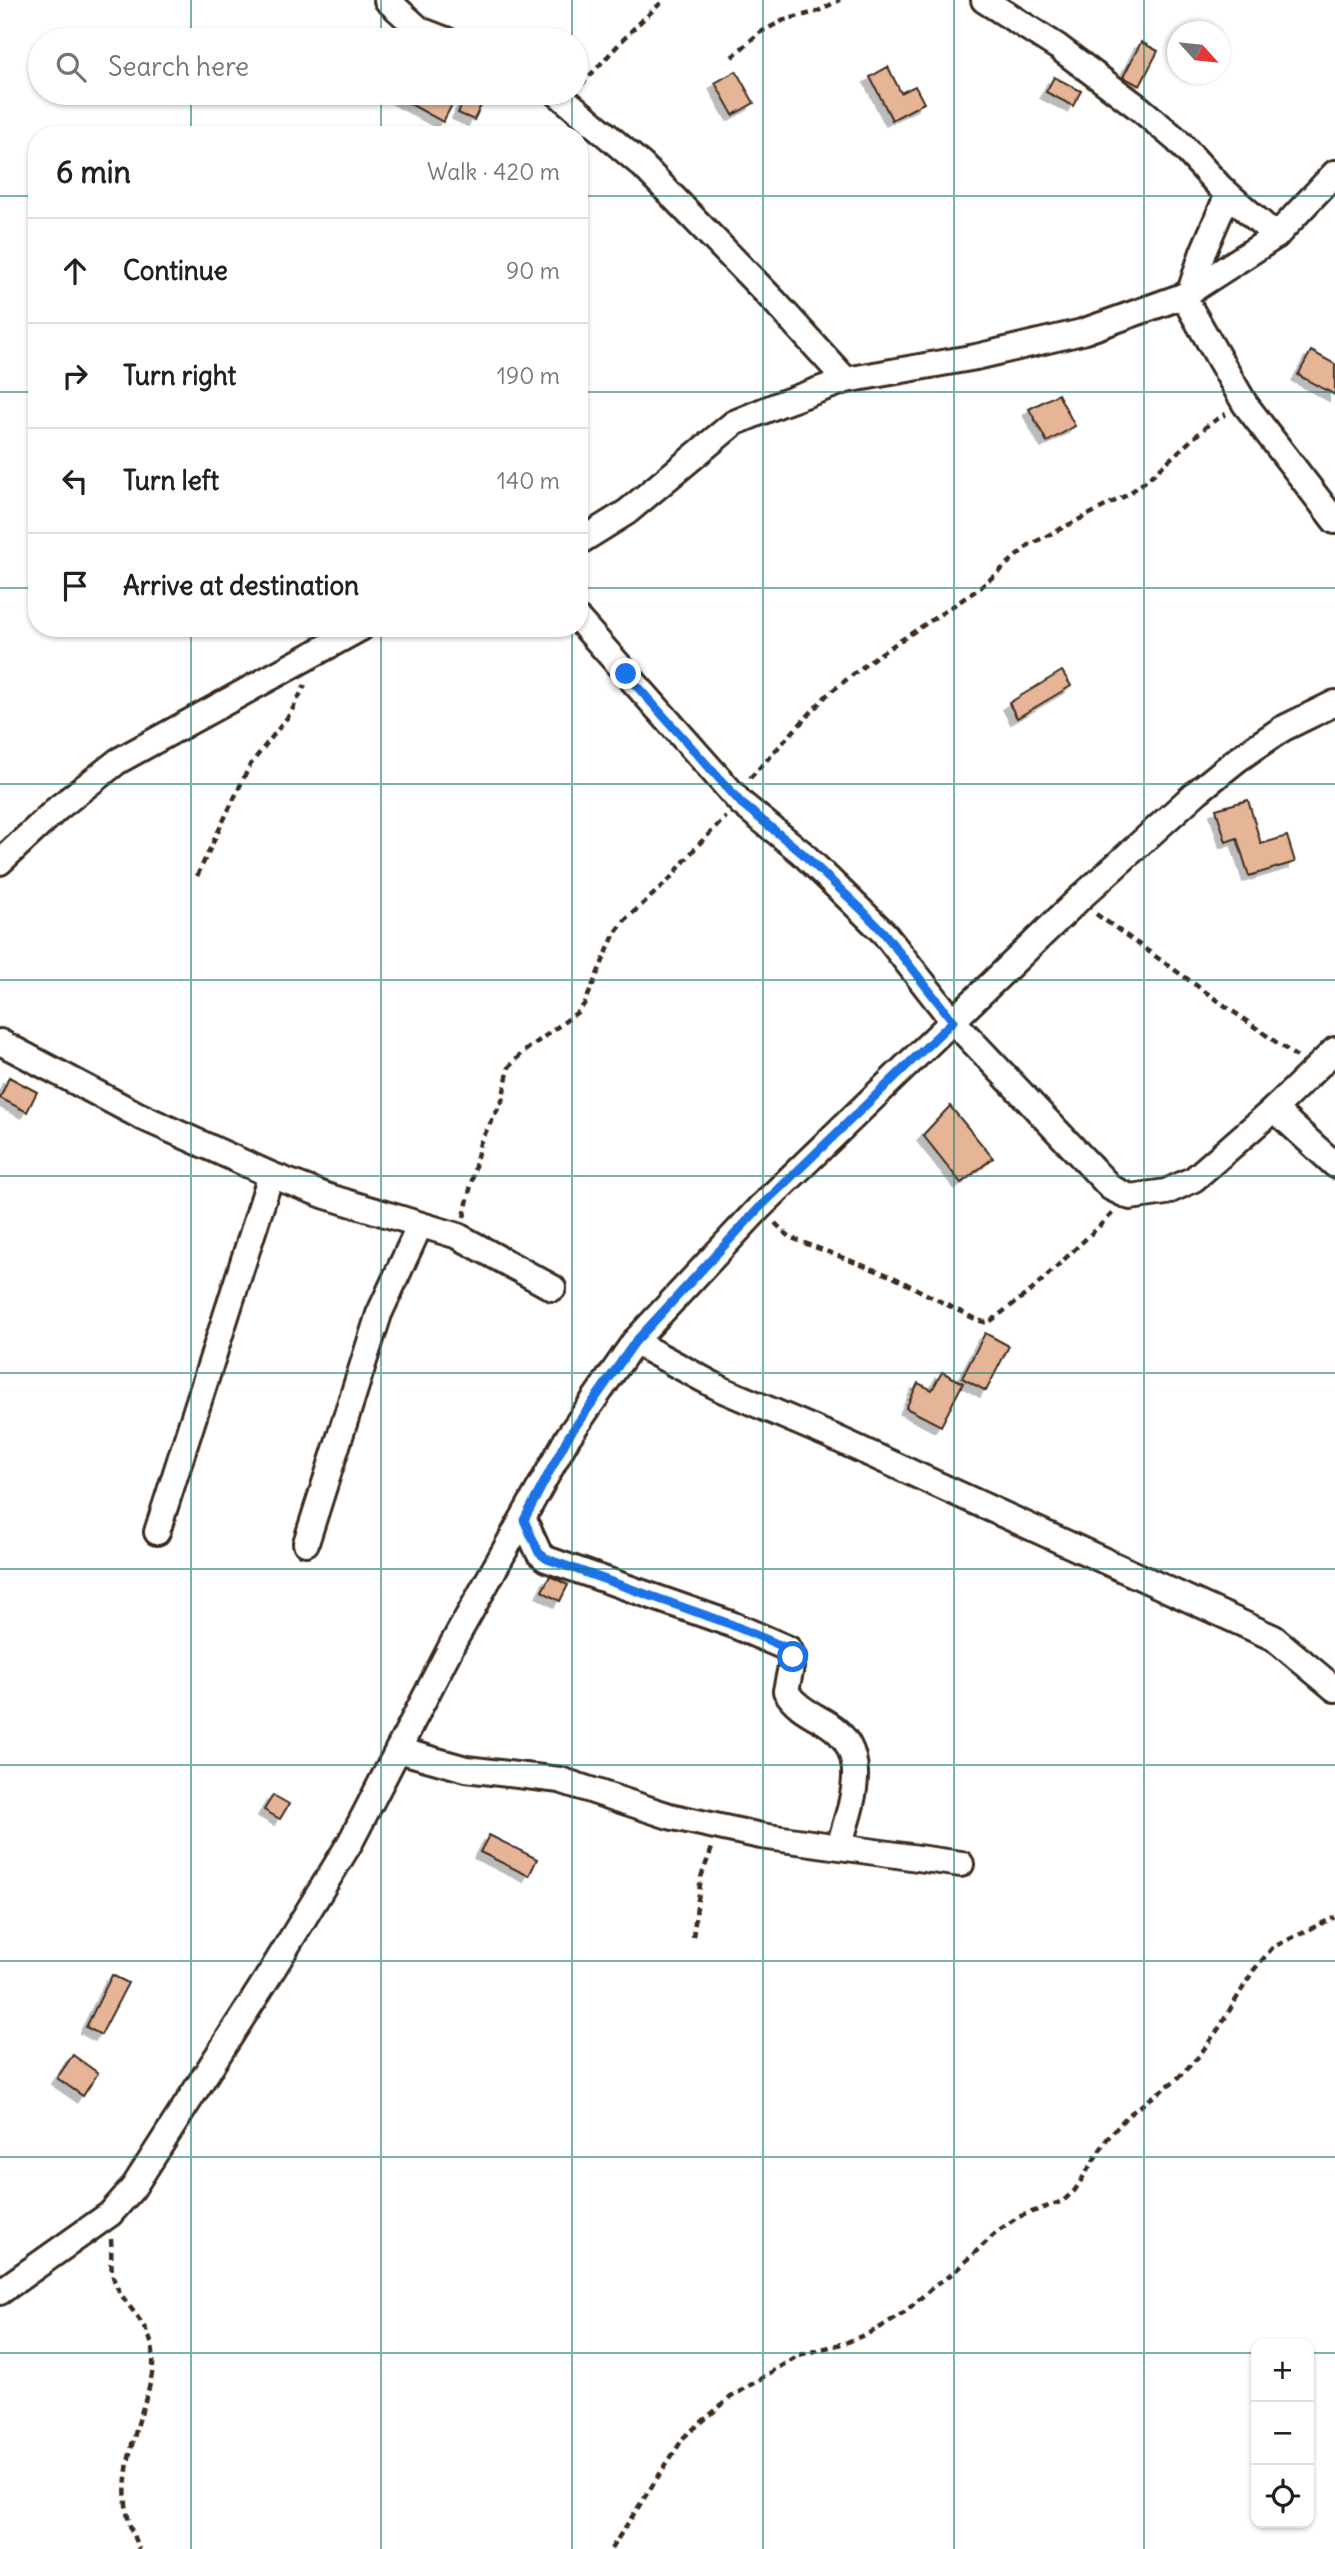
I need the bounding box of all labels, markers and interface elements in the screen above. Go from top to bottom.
north arrow [1167,21,1230,84]
search box [28,28,588,105]
icon: search [52,48,90,86]
text: Search here [108,50,249,83]
text: 6 min [56,153,131,191]
text: Walk · 420 m [427,157,560,186]
icon: ahead [56,252,94,290]
text: Continue [123,254,228,287]
text: 90 m [506,256,560,285]
icon: right [56,357,94,395]
text: Turn right [123,359,236,392]
text: 190 m [497,361,560,390]
icon: left [56,462,94,500]
text: Turn left [123,464,219,497]
text: 140 m [497,466,560,495]
icon: arrive [56,567,94,605]
text: Arrive at destination [123,569,359,602]
route end [610,658,641,689]
route start [777,1641,808,1672]
map controls [1251,2339,1314,2528]
button: + [1251,2339,1314,2402]
button: − [1251,2402,1314,2465]
button: locate [1251,2465,1314,2528]

